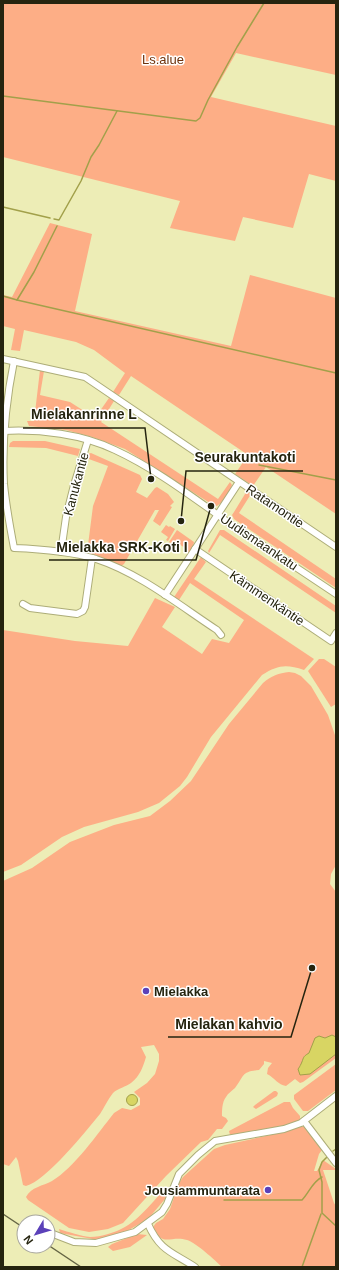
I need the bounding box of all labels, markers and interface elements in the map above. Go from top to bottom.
park label: Ls.alue [142,52,184,67]
callout: Mielakanrinne L [23,402,145,428]
text: Mielakanrinne L [31,406,137,422]
callout: Seurakuntakoti [186,445,303,471]
text: Seurakuntakoti [194,449,296,465]
street label: Kanukantie [60,451,92,517]
street label: Ratamontie [243,481,307,531]
street label: Uudismaankatu [217,511,301,573]
callout: Mielakka SRK-Koti I [49,534,196,560]
text: Mielakka SRK-Koti I [56,539,188,555]
street label: Kämmenkäntie [227,568,307,628]
place label: Mielakka [154,984,209,999]
marker: Mielakka [141,986,151,996]
callout: Mielakan kahvio [168,1011,291,1037]
text: Mielakan kahvio [175,1016,283,1032]
place label: Jousiammuntarata [144,1183,261,1198]
marker: Jousiammuntarata [263,1185,273,1195]
north arrow [16,1214,56,1254]
text: N [21,1233,35,1247]

